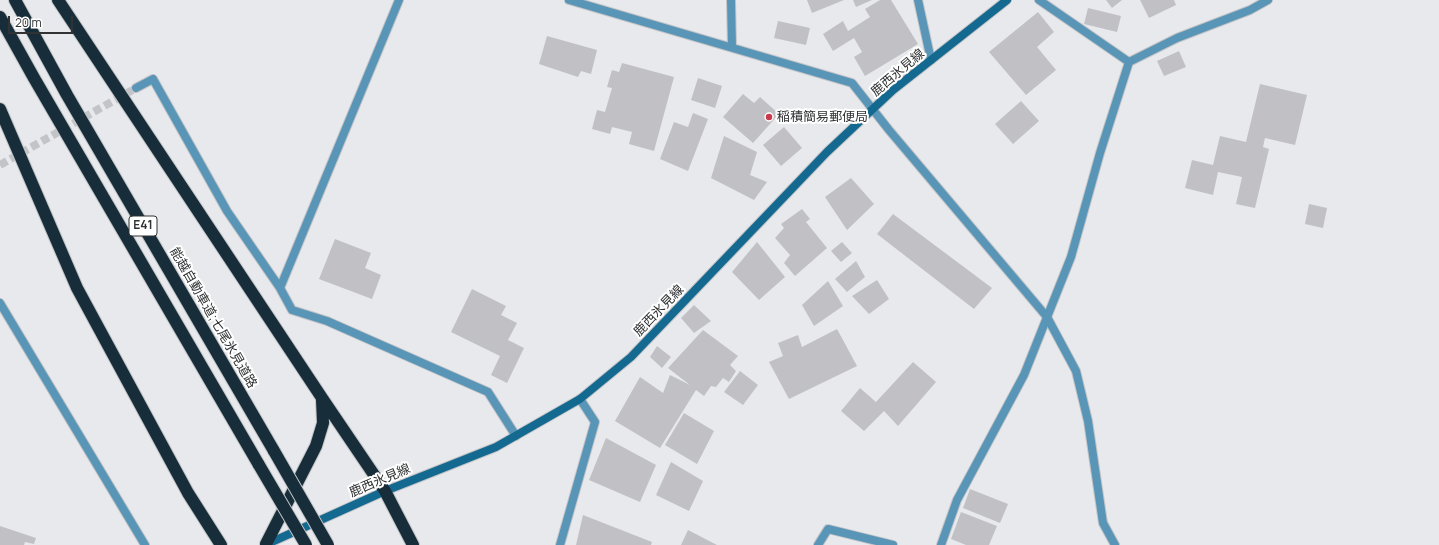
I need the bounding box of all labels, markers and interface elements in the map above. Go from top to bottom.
scale bar [10,8,75,34]
text: 20 m [15,14,42,31]
street label: 鹿西氷見線 [868,46,928,100]
place label: 稲積簡易郵便局 [777,109,868,125]
marker: 稲積簡易郵便局 [764,112,774,122]
road number: E41 [129,216,157,236]
street label: 能越自動車道;七尾氷見道路 [166,245,260,391]
street label: 鹿西氷見線 [631,282,687,340]
street label: 鹿西氷見線 [347,461,413,501]

